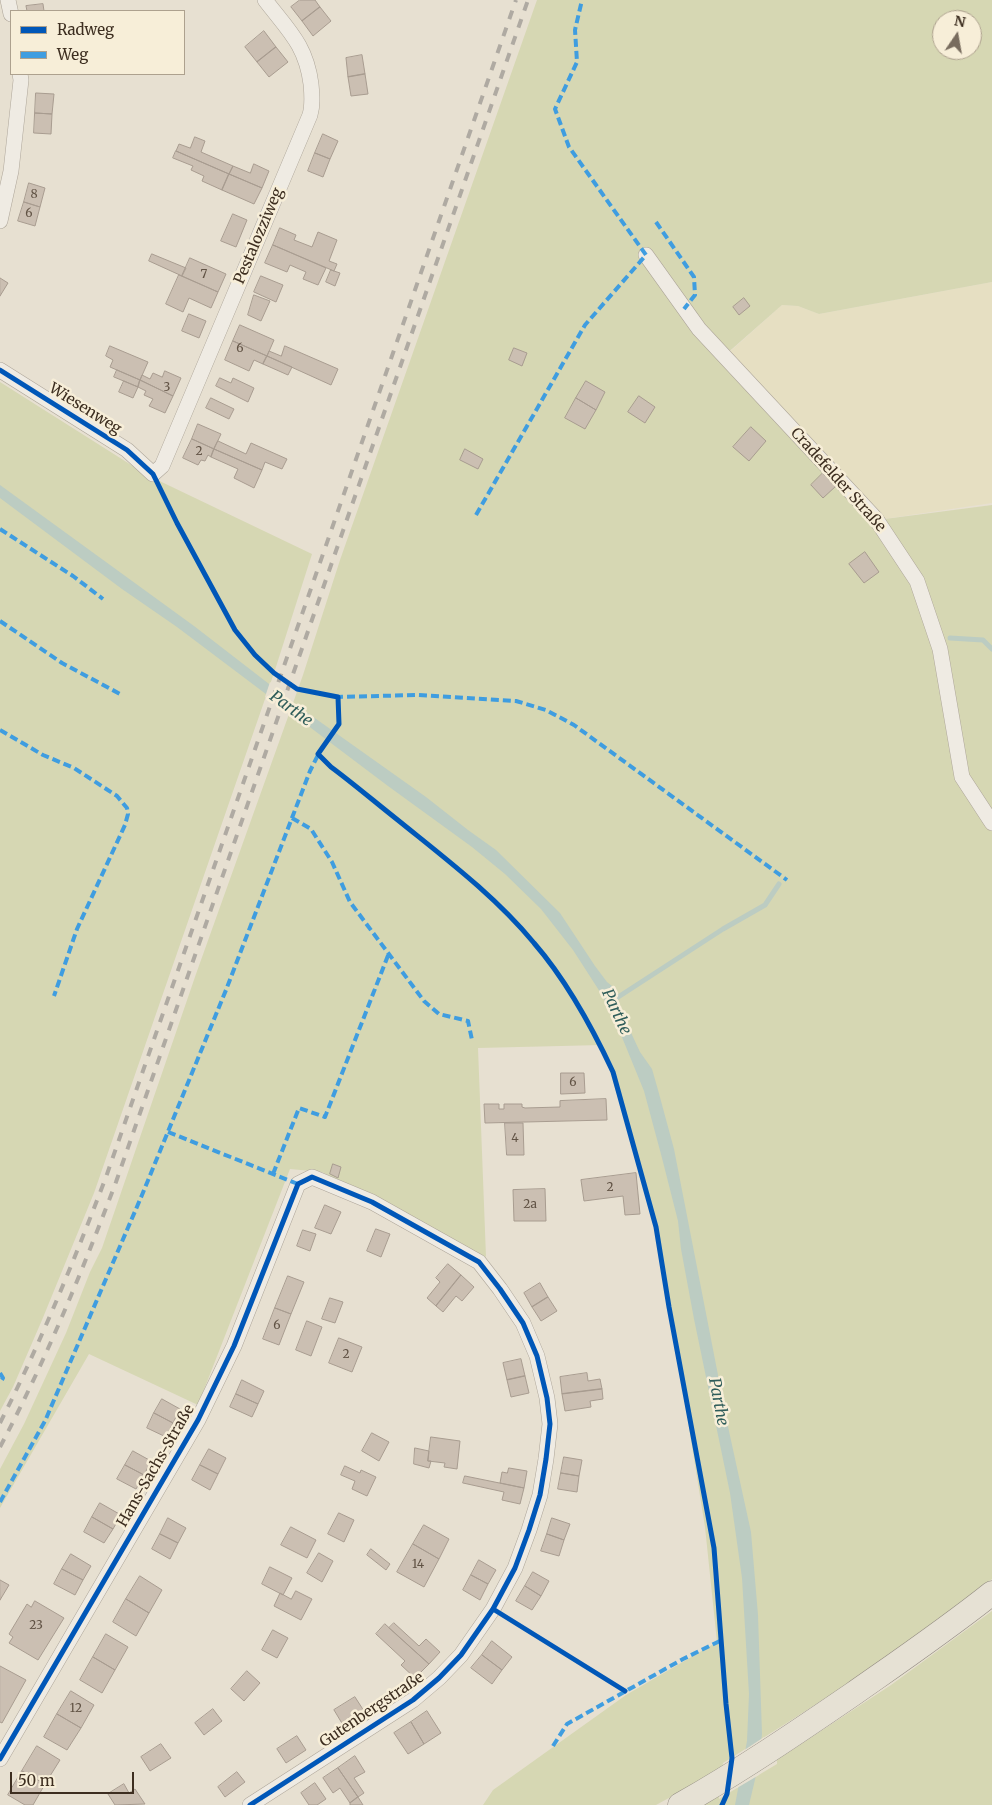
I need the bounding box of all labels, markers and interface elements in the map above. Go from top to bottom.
legend [10,10,185,75]
north arrow [932,10,982,60]
text: N [953,11,967,31]
text: Radweg [57,20,114,39]
text: Weg [57,45,88,64]
street label: Pestalozziweg [231,185,287,287]
house number: 8 [30,188,38,202]
house number: 6 [25,207,33,221]
house number: 7 [201,268,207,282]
house number: 6 [236,342,244,356]
street label: Wiesenweg [45,380,125,438]
house number: 3 [164,381,170,395]
street label: Cradefelder Straße [787,424,889,536]
house number: 2 [195,445,203,459]
water label: Parthe [266,687,316,731]
water label: Parthe [597,986,635,1038]
house number: 6 [569,1076,577,1090]
house number: 4 [511,1132,519,1146]
house number: 2 [606,1181,614,1195]
house number: 2a [523,1198,537,1212]
house number: 6 [273,1319,281,1333]
house number: 2 [342,1348,350,1362]
water label: Parthe [704,1376,732,1428]
street label: Hans-Sachs-Straße [114,1402,198,1530]
house number: 14 [412,1558,424,1572]
house number: 23 [29,1619,43,1633]
street label: Gutenbergstraße [317,1669,427,1751]
house number: 12 [70,1702,82,1716]
scale bar [12,1762,136,1794]
text: 50 m [18,1771,55,1790]

